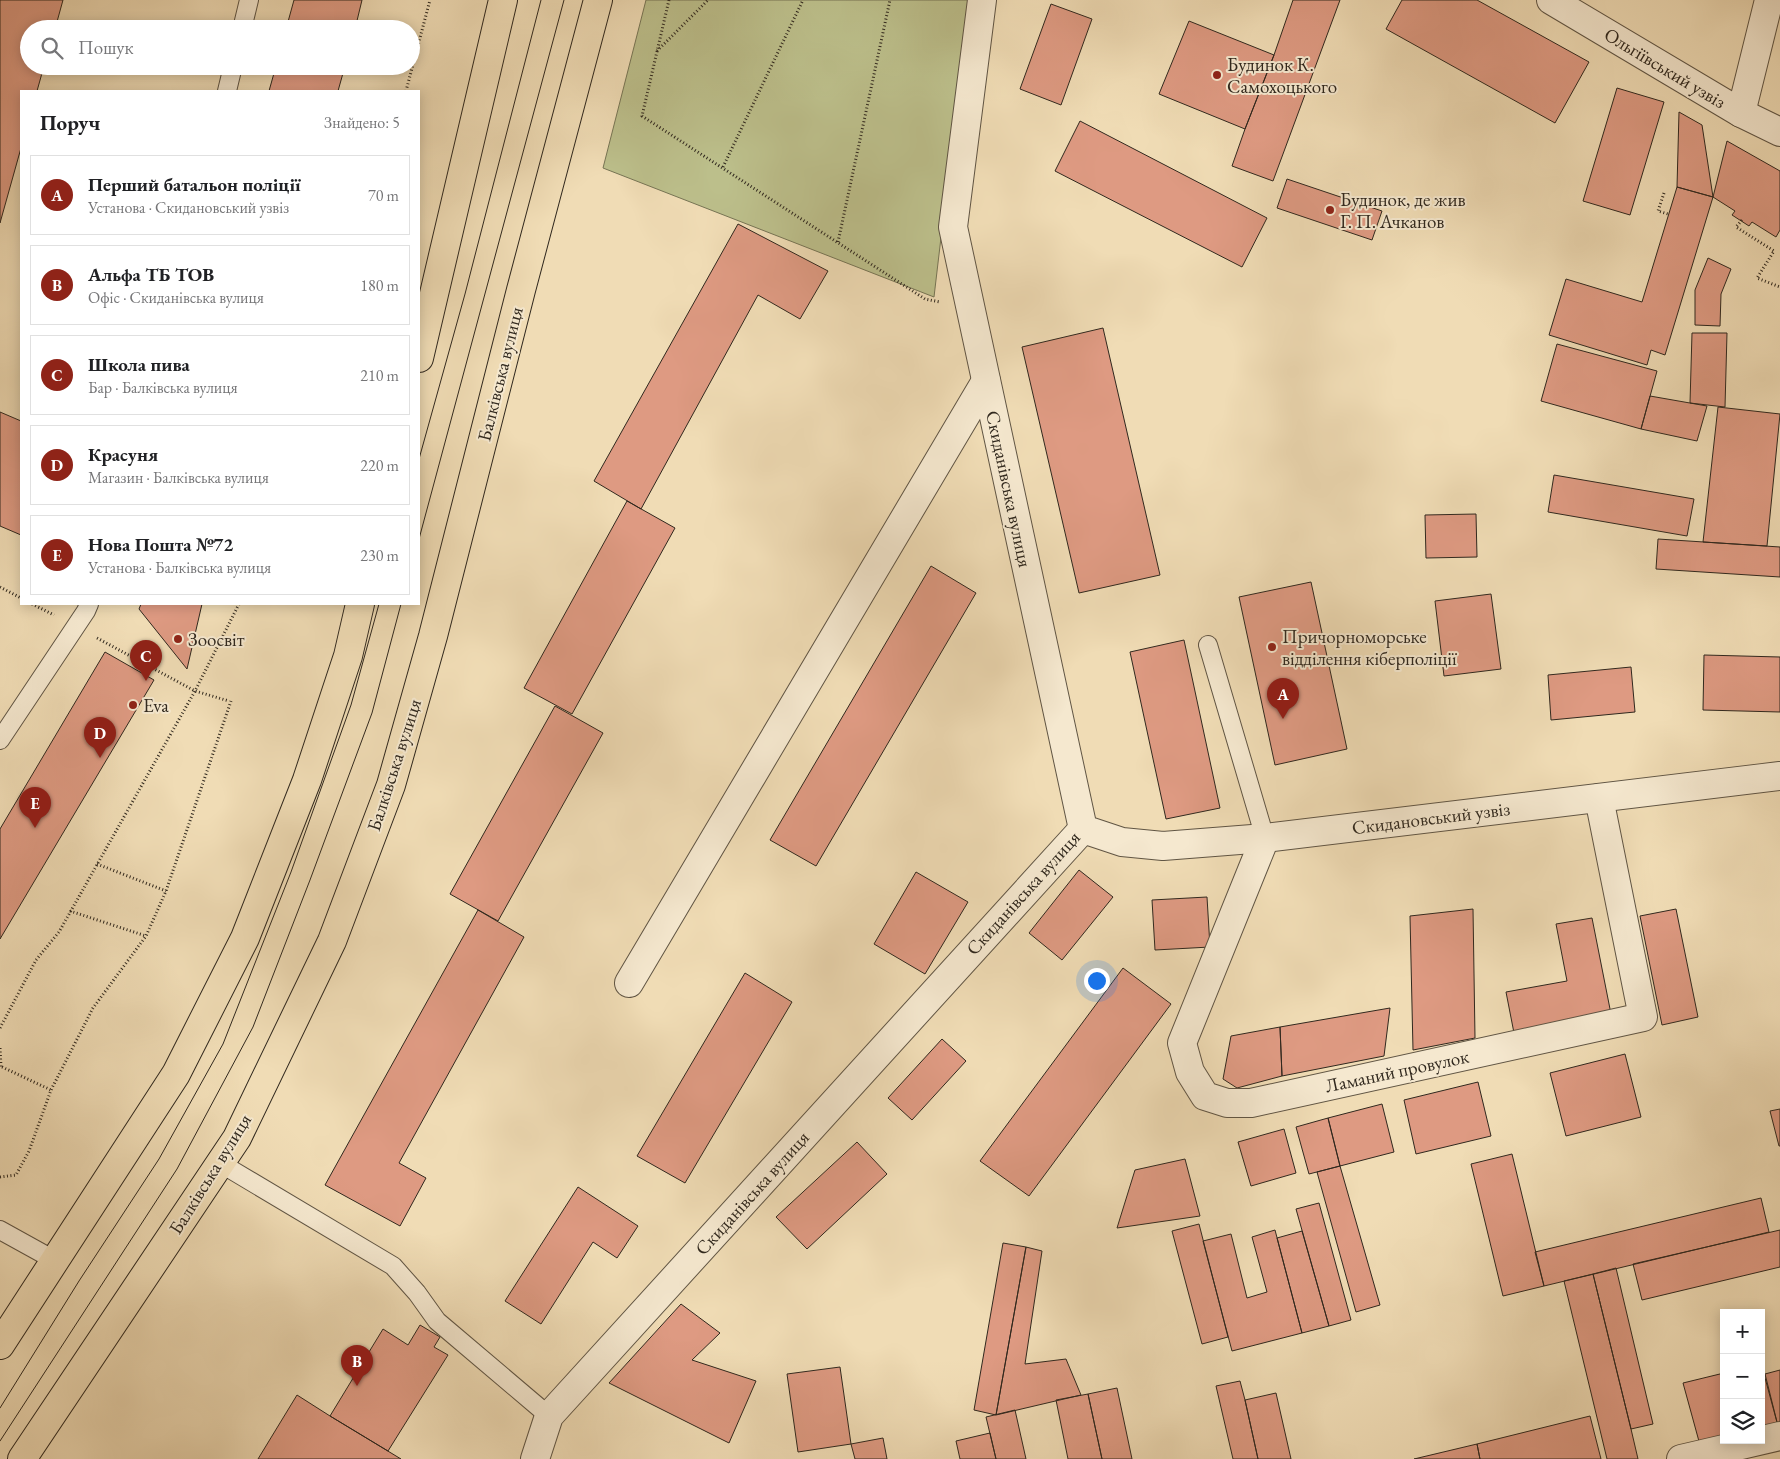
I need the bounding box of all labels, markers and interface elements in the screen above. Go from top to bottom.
search box [20,20,420,75]
street label: Ольгіївський узвіз [1600,22,1730,114]
icon: search [38,34,66,62]
text: Пошук [78,35,134,60]
place label: Будинок К. Самохоцького [1227,52,1337,99]
marker: Будинок К. Самохоцького [1211,69,1223,81]
text: Поруч [40,109,100,136]
text: Знайдено: 5 [324,112,400,133]
text: Перший батальон поліції [88,172,301,197]
text: A [51,185,63,206]
text: 70 m [368,185,399,206]
place label: Будинок, де жив Г. П. Ачканов [1340,187,1466,234]
text: Установа · Скидановський узвіз [88,197,289,218]
marker: Будинок, де жив Г. П. Ачканов [1324,204,1336,216]
text: Альфа ТБ ТОВ [88,262,214,287]
text: B [52,275,62,296]
text: 180 m [360,275,399,296]
text: Офіс · Скиданівська вулиця [88,287,264,308]
street label: Балківська вулиця [471,304,529,444]
text: Школа пива [88,352,190,377]
text: C [51,365,63,386]
text: 210 m [360,365,399,386]
text: Бар · Балківська вулиця [88,377,238,398]
street label: Скиданівська вулиця [980,408,1038,570]
text: Красуня [88,442,158,467]
text: D [51,455,63,476]
text: 220 m [360,455,399,476]
text: Магазин · Балківська вулиця [88,467,269,488]
text: Нова Пошта №72 [88,532,233,557]
text: E [52,545,62,566]
text: 230 m [360,545,399,566]
text: Установа · Балківська вулиця [88,557,271,578]
place label: Причорноморське відділення кіберполіції [1282,624,1457,671]
place label: Зоосвіт [188,627,245,652]
marker: Зоосвіт [172,633,184,645]
pin: C [130,640,162,681]
marker: Причорноморське відділення кіберполіції [1266,641,1278,653]
pin: A [1267,678,1299,719]
place label: Eva [143,693,169,718]
street label: Балківська вулиця [361,695,427,834]
marker: Eva [127,699,139,711]
pin: D [84,717,116,758]
pin: E [19,787,51,828]
street label: Скидановський узвіз [1350,796,1512,840]
street label: Скиданівська вулиця [960,825,1086,961]
your location [1084,968,1110,994]
street label: Ламаний провулок [1323,1044,1471,1098]
street label: Балківська вулиця [163,1109,257,1239]
street label: Скиданівська вулиця [689,1125,815,1261]
map controls [1720,1309,1765,1444]
button: + [1720,1309,1765,1354]
pin: B [341,1345,373,1386]
button: − [1720,1354,1765,1399]
button: layers [1720,1399,1765,1444]

